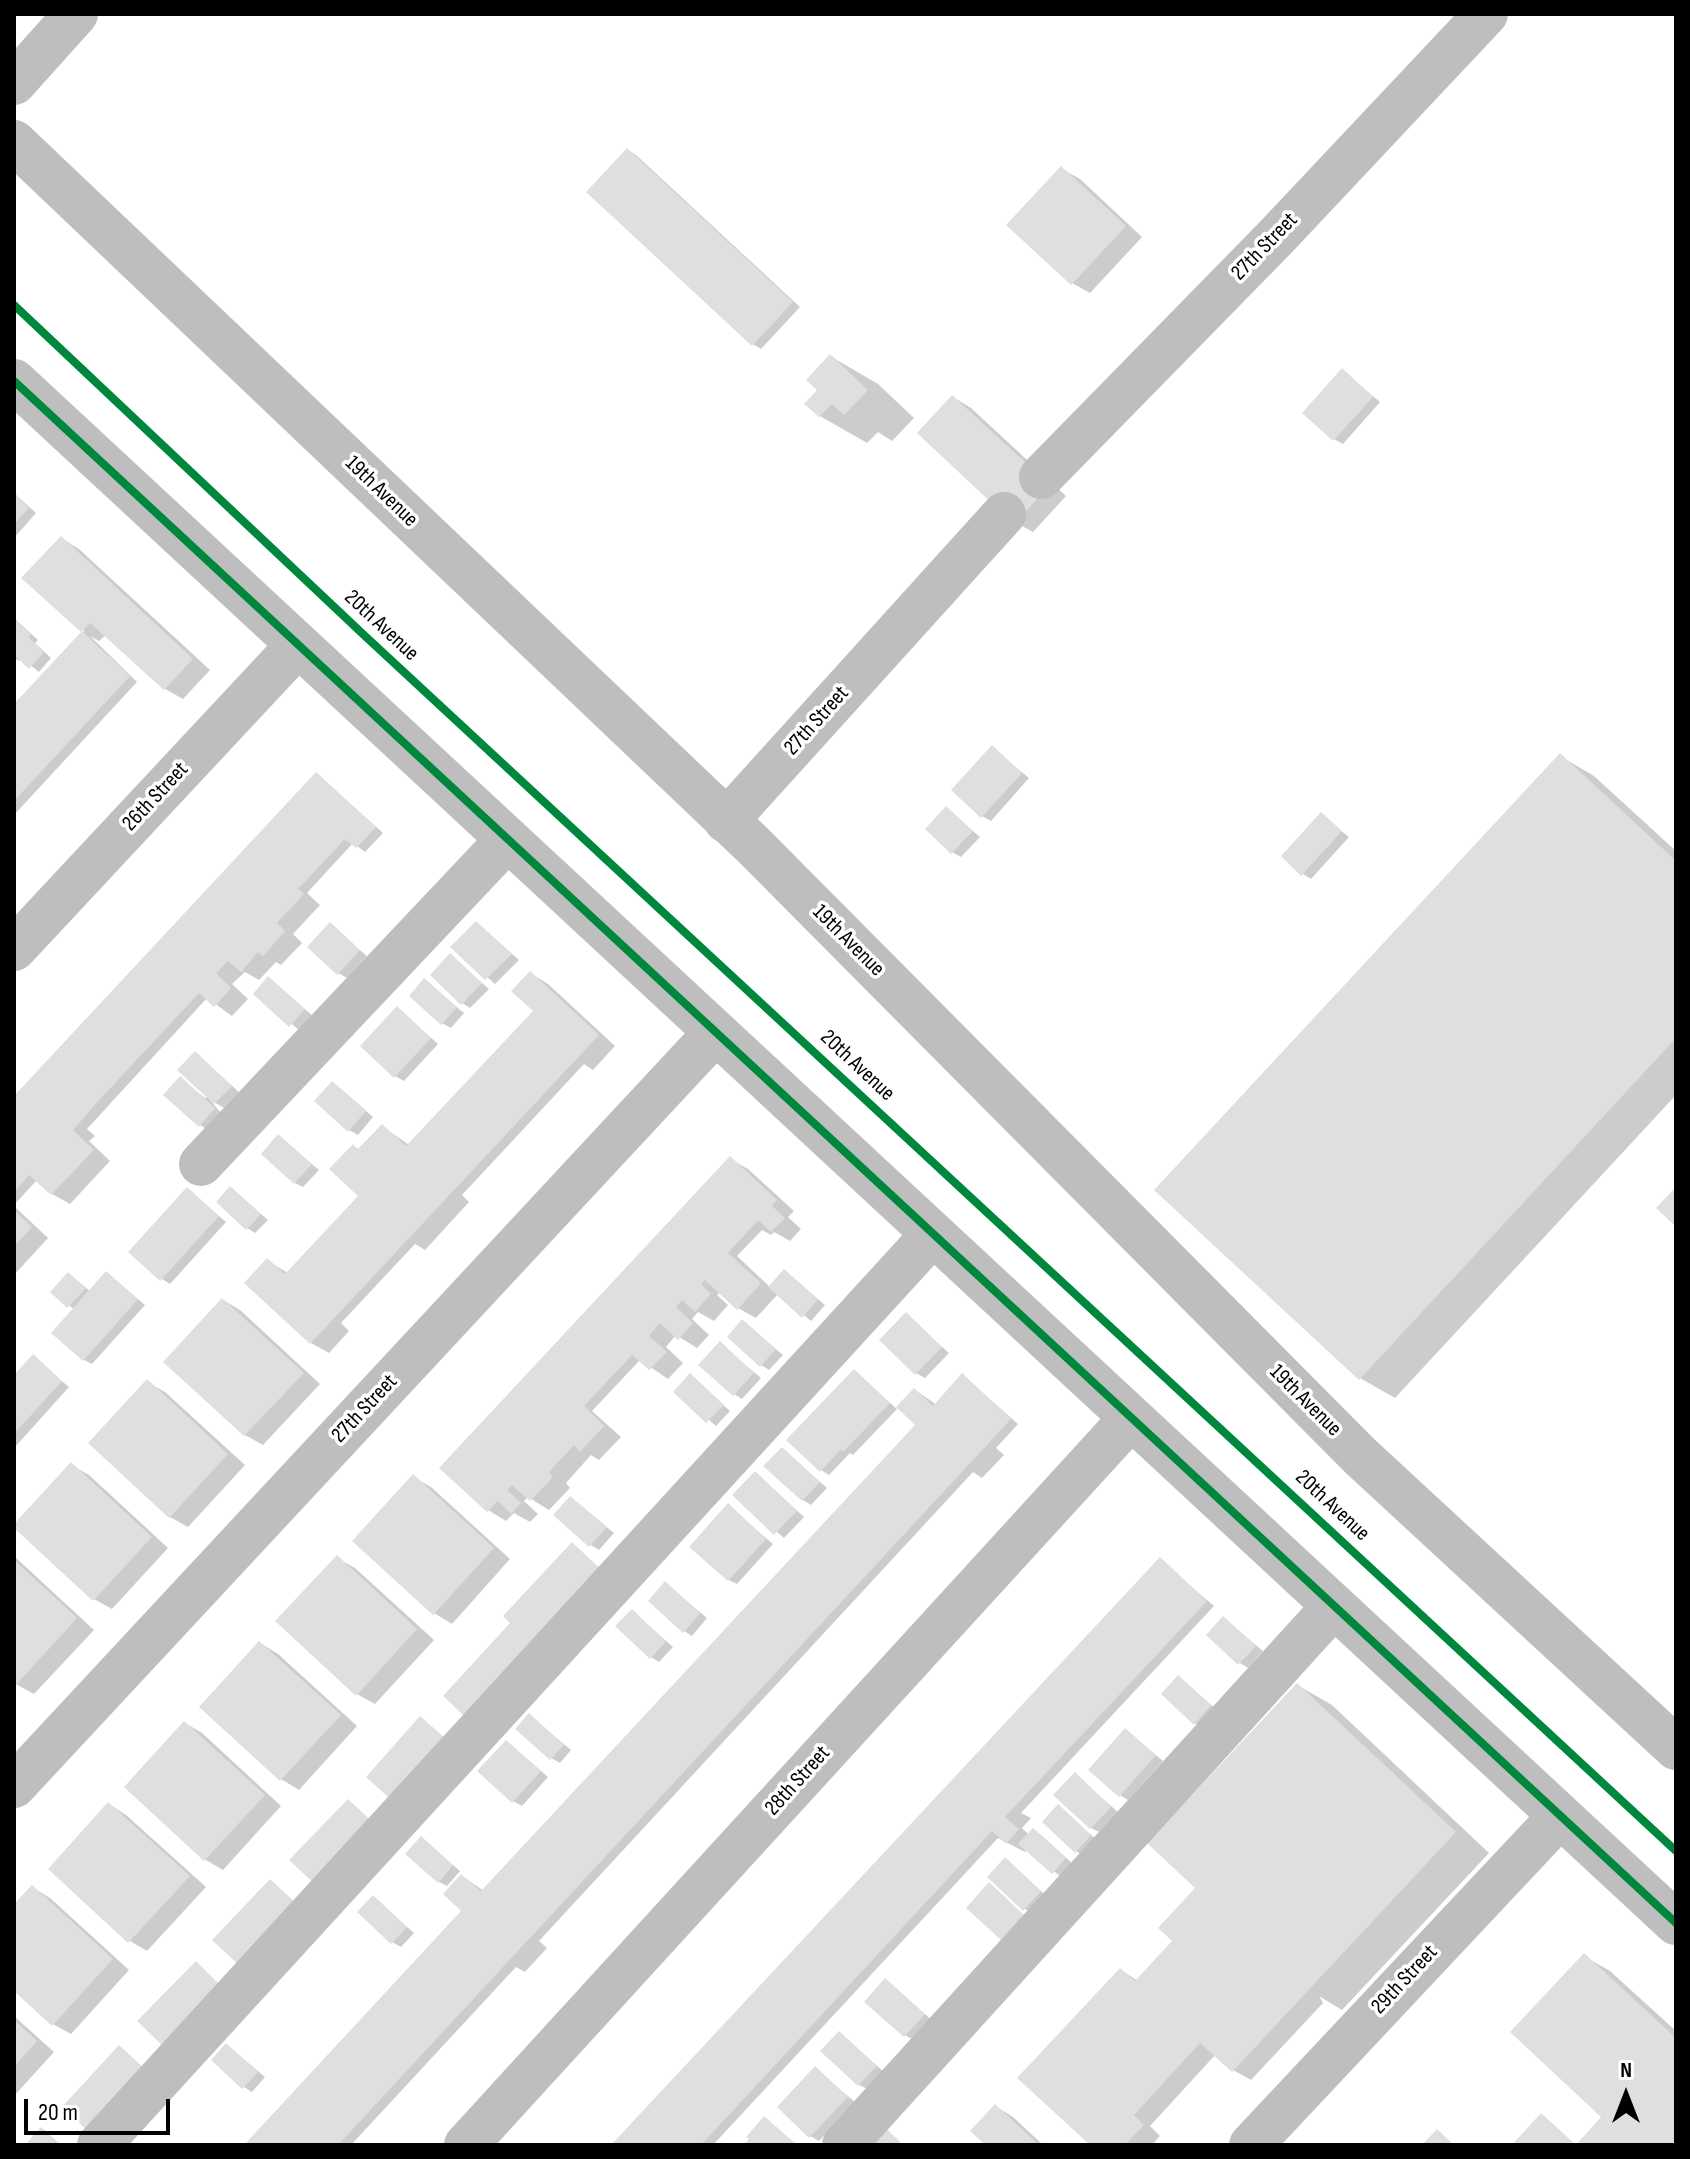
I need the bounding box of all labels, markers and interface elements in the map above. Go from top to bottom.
street label: 27th Street [1226,208,1304,286]
street label: 19th Avenue [339,451,423,533]
street label: 20th Avenue [338,585,424,667]
street label: 27th Street [779,681,855,761]
street label: 26th Street [117,757,195,837]
street label: 19th Avenue [806,899,890,983]
street label: 20th Avenue [814,1025,900,1107]
street label: 19th Avenue [1263,1359,1347,1443]
street label: 27th Street [327,1369,403,1449]
street label: 20th Avenue [1289,1465,1375,1547]
street label: 28th Street [760,1741,836,1821]
street label: 29th Street [1366,1940,1444,2020]
north arrow [1586,2055,1666,2135]
text: N [1620,2057,1632,2084]
scale bar [28,2083,174,2133]
text: 20 m [38,2098,78,2127]

